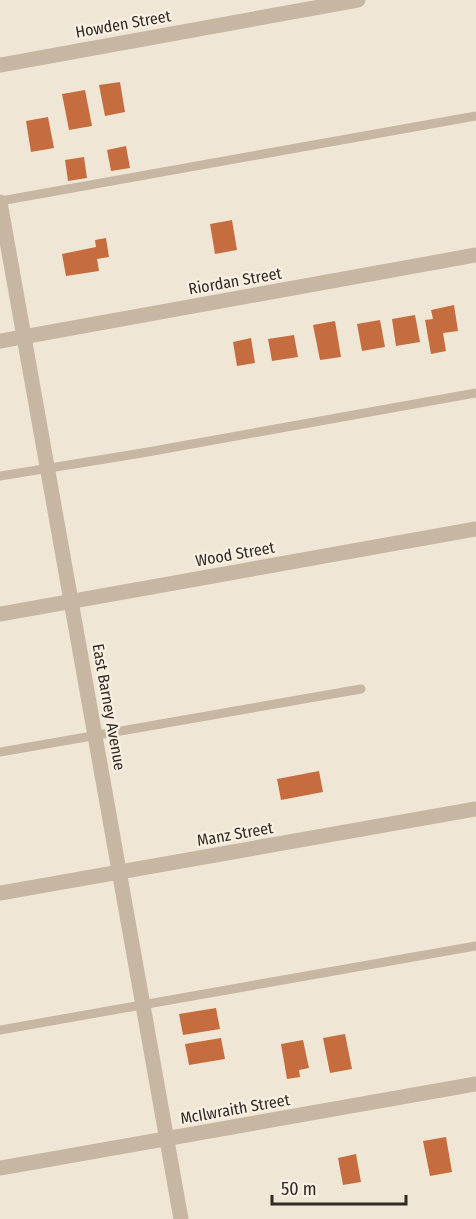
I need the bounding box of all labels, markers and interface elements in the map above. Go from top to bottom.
street label: Howden Street [74,6,173,42]
street label: Riordan Street [187,263,284,299]
street label: Wood Street [194,538,277,570]
street label: East Barney Avenue [89,642,130,772]
street label: Manz Street [195,818,275,850]
street label: McIlwraith Street [179,1090,292,1128]
scale bar [272,1168,406,1206]
text: 50 m [281,1178,317,1200]

